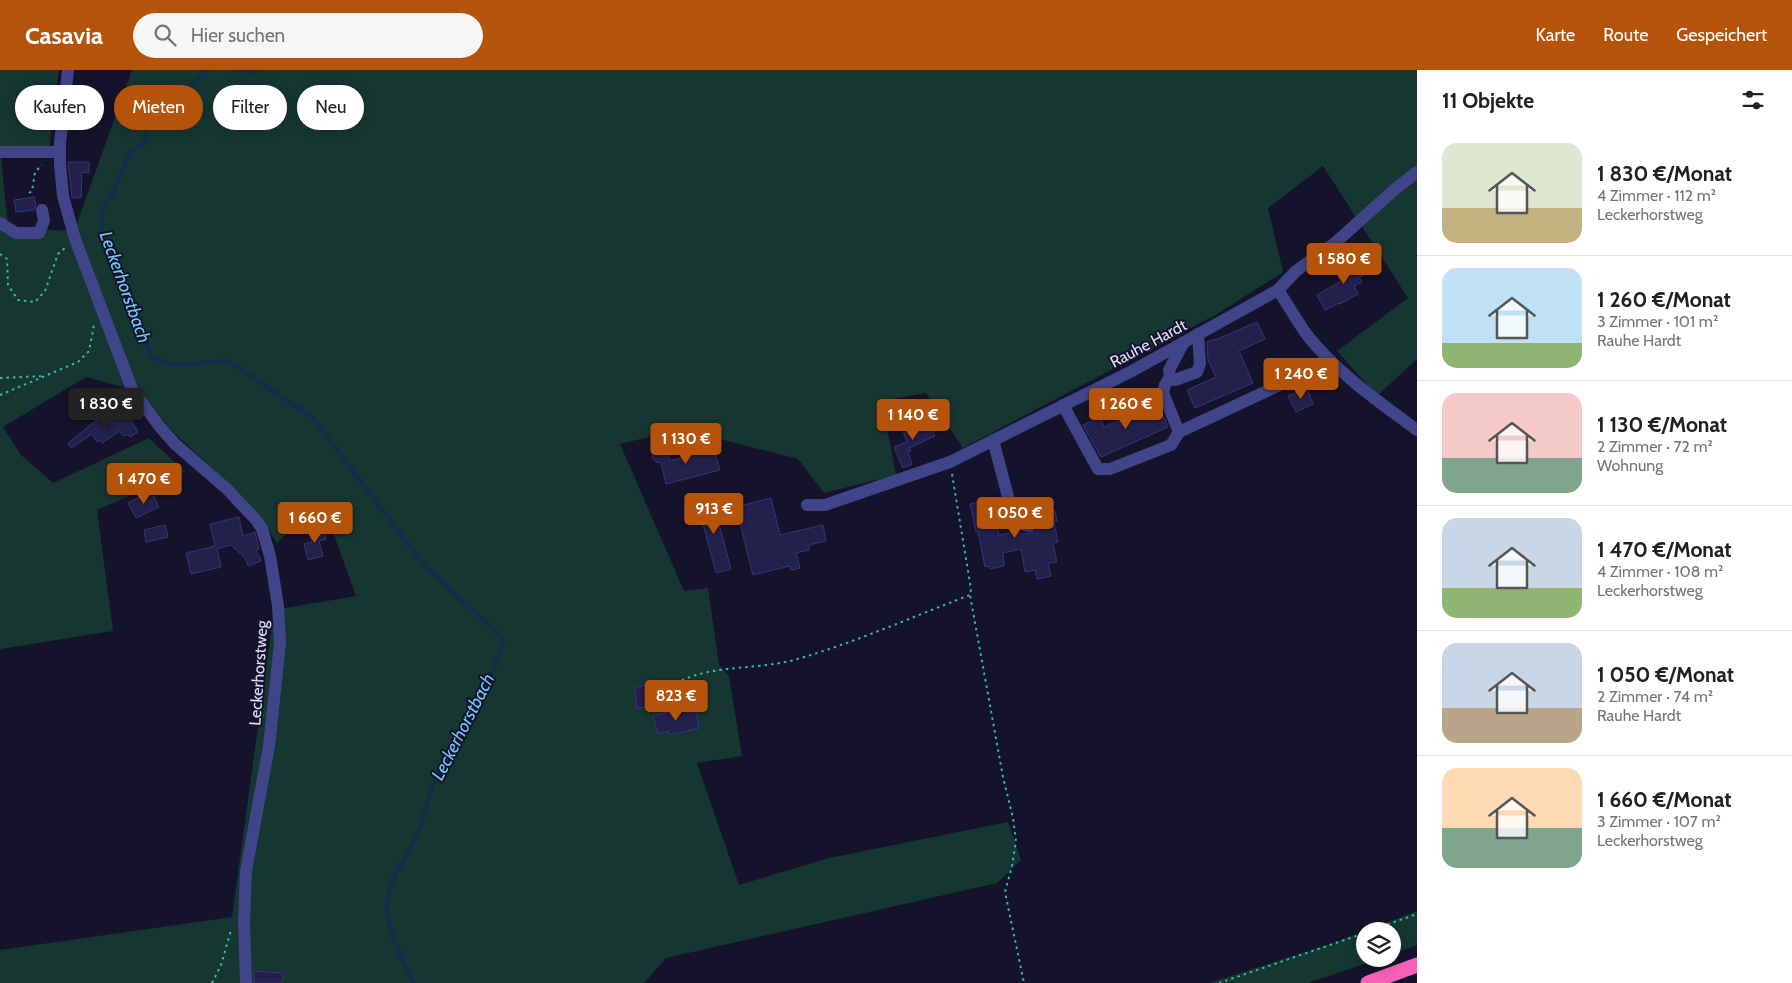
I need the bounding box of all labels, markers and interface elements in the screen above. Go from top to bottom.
search box [133,13,483,58]
text: Casavia [25,21,103,50]
icon: search [151,21,179,49]
text: Hier suchen [191,24,285,47]
text: Karte [1536,24,1575,46]
text: Route [1603,24,1648,46]
text: Gespeichert [1676,24,1767,46]
chip: Kaufen [15,85,104,130]
chip: Mieten [114,85,203,130]
chip: Filter [213,85,287,130]
chip: Neu [297,85,364,130]
icon: filters [1739,86,1767,114]
text: 11 Objekte [1442,88,1534,113]
text: 1 830 €/Monat [1597,161,1732,186]
icon: home [1482,163,1542,223]
text: 4 Zimmer · 112 m² [1597,186,1716,205]
text: Leckerhorstweg [1597,205,1703,224]
water label: Leckerhorstbach [95,228,155,346]
pin: 1 580 € [1298,242,1390,285]
text: 1 580 € [1318,249,1370,268]
text: 1 260 €/Monat [1597,287,1731,312]
icon: home [1482,288,1542,348]
text: 3 Zimmer · 101 m² [1597,312,1718,331]
street label: Rauhe Hardt [1107,315,1190,372]
text: Rauhe Hardt [1597,331,1681,350]
pin: 1 240 € [1255,358,1347,400]
text: 1 240 € [1274,364,1328,383]
pin: 1 830 € [60,388,152,430]
pin: 1 260 € [1080,388,1172,430]
text: 1 830 € [80,394,132,413]
text: 1 260 € [1100,394,1152,413]
pin: 1 140 € [867,398,959,441]
text: 1 140 € [888,405,938,424]
text: 1 130 €/Monat [1597,412,1727,437]
icon: home [1482,413,1542,473]
pin: 1 130 € [640,422,732,465]
text: 1 130 € [661,429,711,448]
text: 2 Zimmer · 72 m² [1597,437,1713,456]
text: Wohnung [1597,456,1663,475]
pin: 1 470 € [98,462,190,505]
text: 1 470 € [118,469,170,488]
pin: 913 € [679,492,749,535]
pin: 1 050 € [969,496,1061,539]
text: 913 € [695,499,733,518]
pin: 1 660 € [269,502,361,544]
text: 1 050 € [988,503,1042,522]
text: 1 660 € [289,508,341,527]
text: 1 470 €/Monat [1597,537,1731,562]
icon: home [1482,538,1542,598]
text: 4 Zimmer · 108 m² [1597,562,1723,581]
text: Leckerhorstweg [1597,581,1703,600]
street label: Leckerhorstweg [245,619,272,726]
text: 1 050 €/Monat [1597,662,1734,687]
icon: home [1482,663,1542,723]
water label: Leckerhorstbach [427,670,499,784]
pin: 823 € [641,680,711,722]
text: 823 € [656,686,696,705]
text: 2 Zimmer · 74 m² [1597,687,1713,706]
text: Rauhe Hardt [1597,706,1681,725]
text: 1 660 €/Monat [1597,787,1732,812]
icon: home [1482,788,1542,848]
text: 3 Zimmer · 107 m² [1597,812,1721,831]
text: Leckerhorstweg [1597,831,1703,850]
map controls [1356,922,1401,967]
button: layers [1356,922,1401,967]

